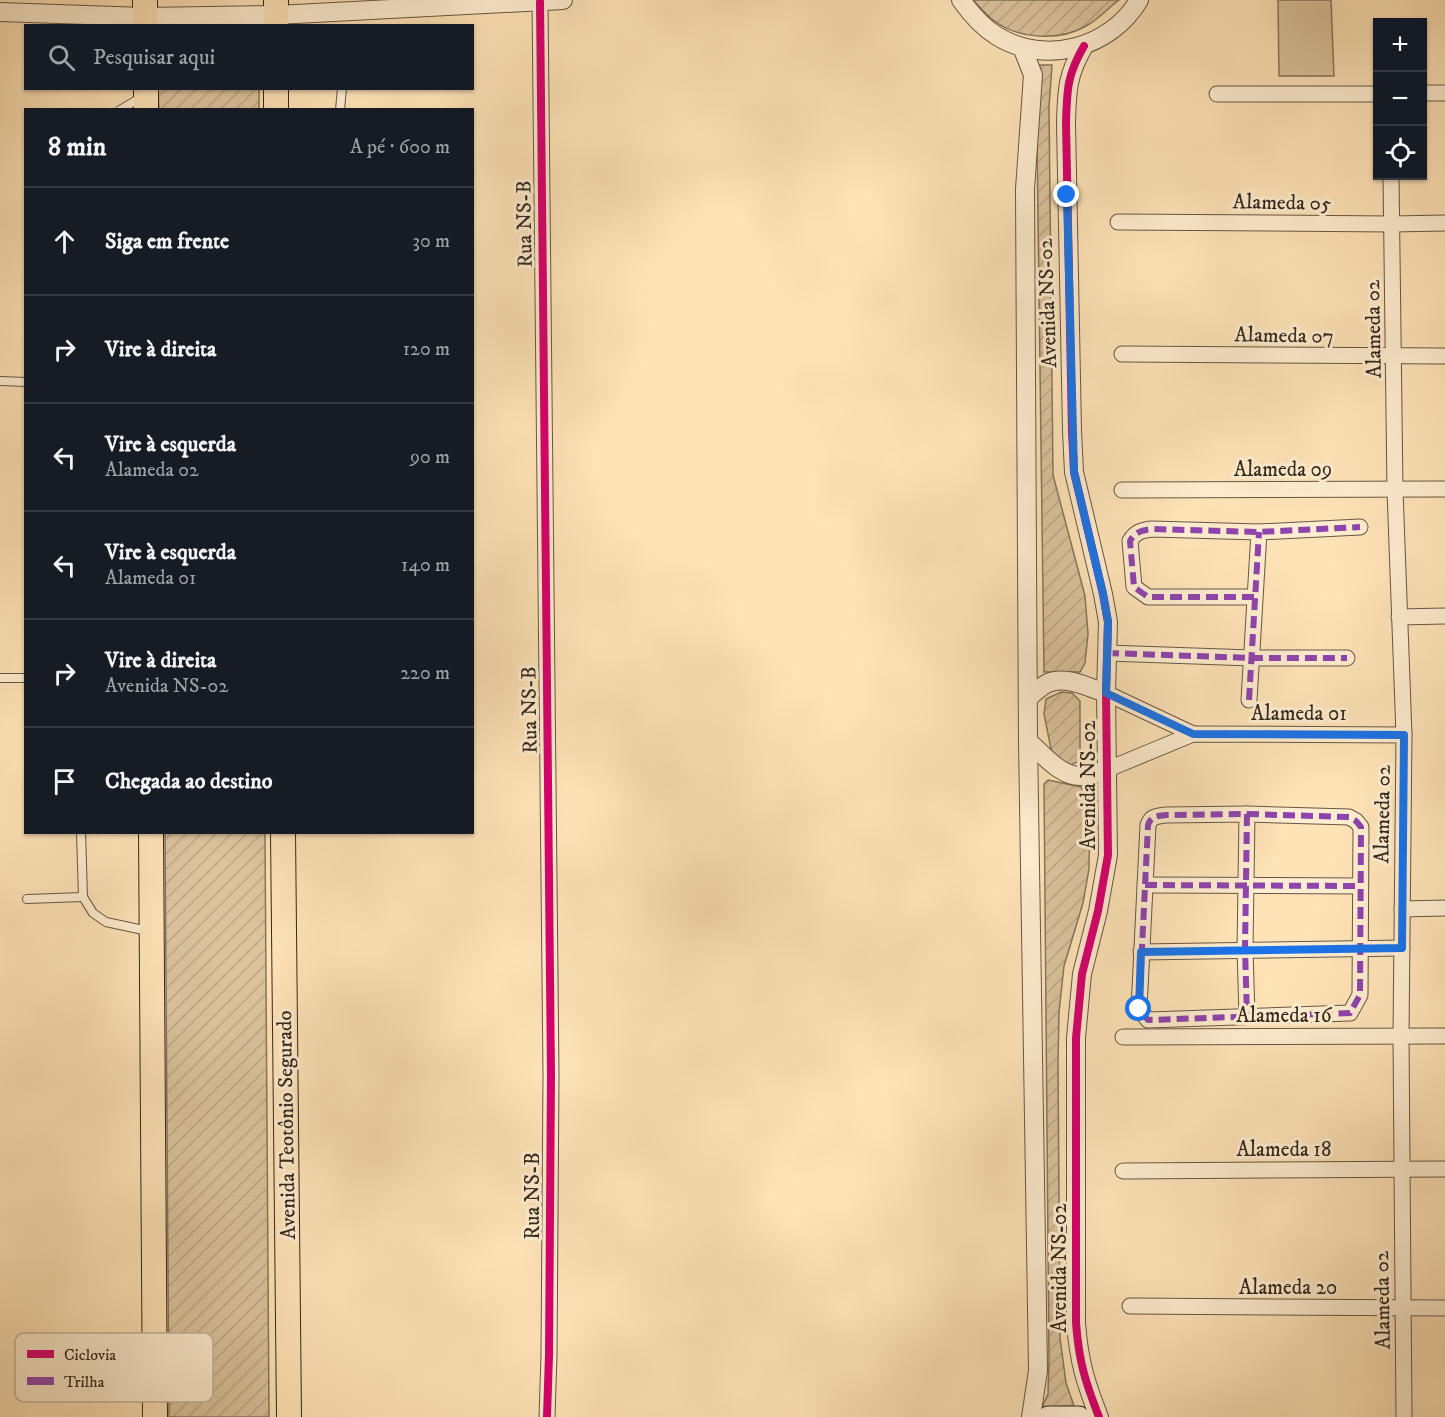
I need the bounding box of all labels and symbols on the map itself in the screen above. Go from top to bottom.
street label: Rua NS-B [511,180,539,268]
route end [1053,181,1079,207]
street label: Alameda 05 [1232,189,1332,217]
street label: Avenida NS-02 [1033,237,1063,368]
street label: Alameda 02 [1360,279,1388,378]
street label: Alameda 07 [1234,322,1334,350]
street label: Alameda 09 [1234,457,1332,483]
street label: Rua NS-B [516,666,544,754]
street label: Alameda 01 [1251,701,1347,727]
street label: Avenida NS-02 [1076,720,1102,850]
street label: Alameda 02 [1369,764,1397,864]
route start [1125,995,1151,1021]
street label: Alameda 16 [1236,1003,1333,1029]
street label: Avenida Teotônio Segurado [272,1010,302,1240]
street label: Alameda 18 [1236,1137,1332,1163]
street label: Rua NS-B [520,1152,546,1240]
street label: Avenida NS-02 [1047,1203,1073,1333]
street label: Alameda 02 [1369,1250,1397,1349]
street label: Alameda 20 [1239,1275,1337,1301]
legend [15,1333,213,1402]
text: Ciclovia [64,1345,116,1365]
text: Trilha [64,1372,105,1392]

